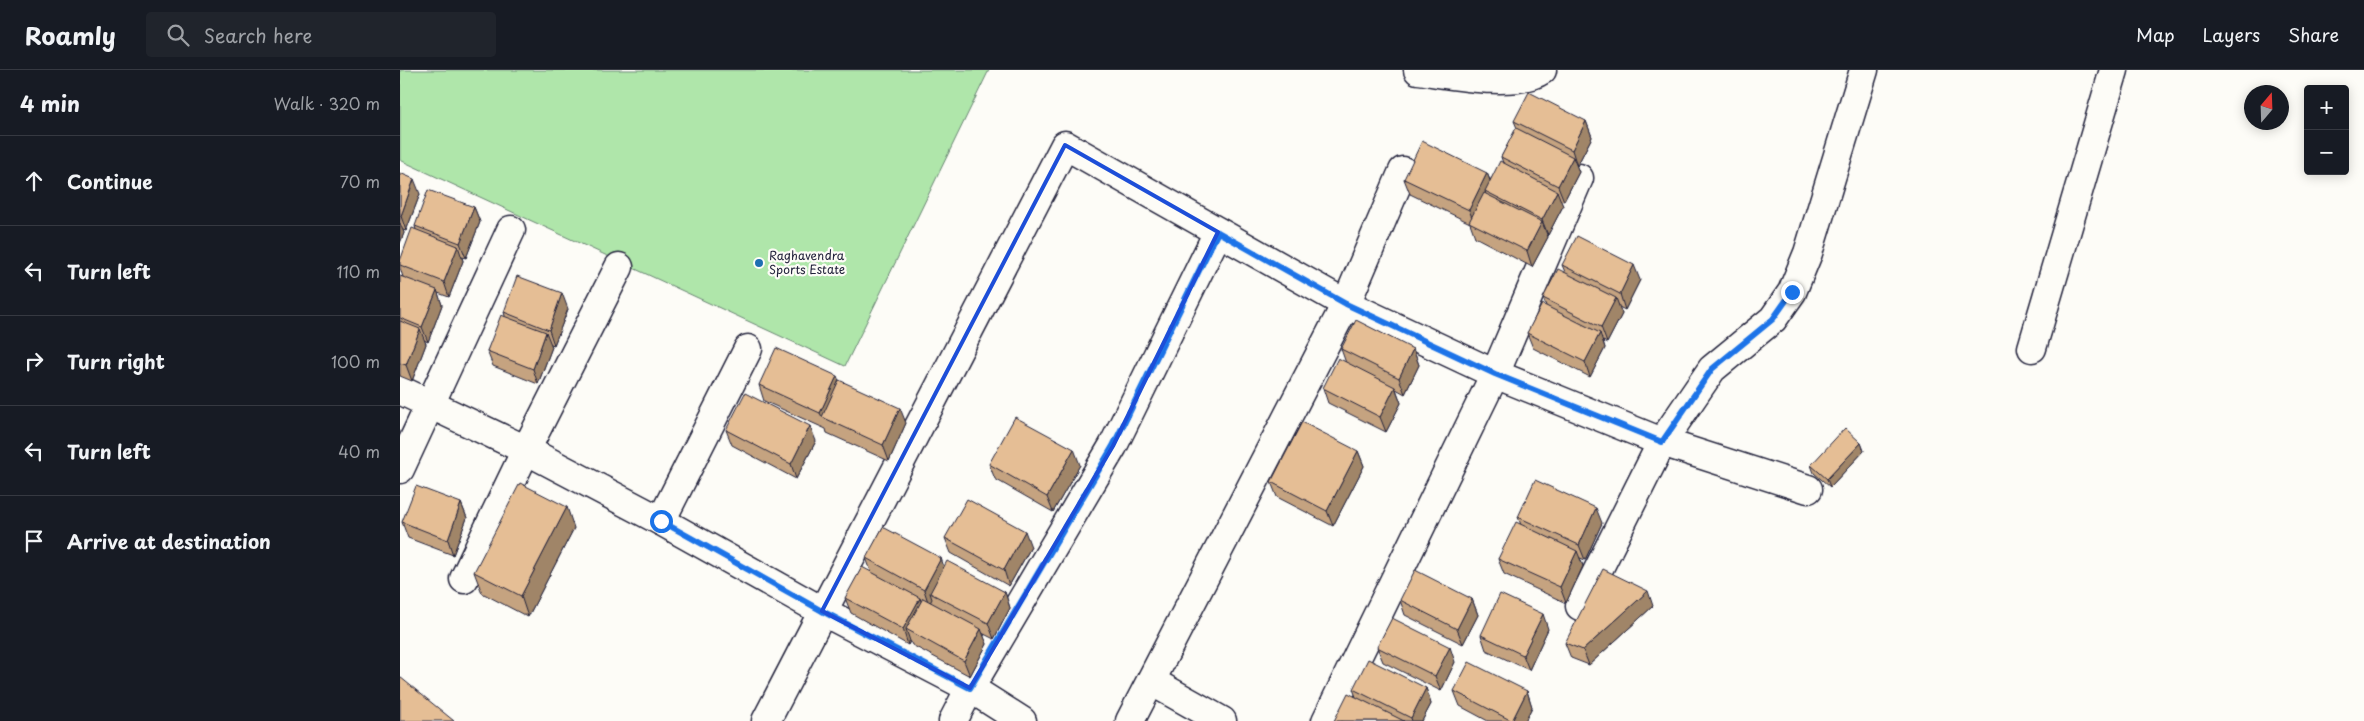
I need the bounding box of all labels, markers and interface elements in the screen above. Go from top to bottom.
search box [146,12,496,57]
text: Roamly [25,17,116,53]
icon: search [164,21,192,49]
text: Search here [204,21,312,49]
text: Map [2136,21,2175,48]
text: Layers [2203,21,2260,48]
text: Share [2288,21,2339,48]
north arrow [2244,85,2289,130]
map controls [2304,85,2349,175]
button: + [2304,85,2349,130]
text: 4 min [20,87,80,119]
text: Walk · 320 m [274,91,380,115]
button: − [2304,130,2349,175]
icon: ahead [20,167,48,195]
text: Continue [67,167,153,195]
text: 70 m [340,169,380,193]
place label: Raghavendra Sports Estate [769,246,845,278]
icon: left [20,257,48,285]
text: Turn left [67,257,151,285]
marker: Raghavendra Sports Estate [753,257,765,269]
text: 110 m [337,259,380,283]
route end [1781,281,1804,304]
icon: right [20,347,48,375]
text: Turn right [67,347,165,375]
text: 100 m [331,349,380,373]
icon: left [20,437,48,465]
text: Turn left [67,437,151,465]
text: 40 m [338,439,380,463]
route start [650,510,673,533]
icon: arrive [20,527,48,555]
text: Arrive at destination [67,527,271,555]

